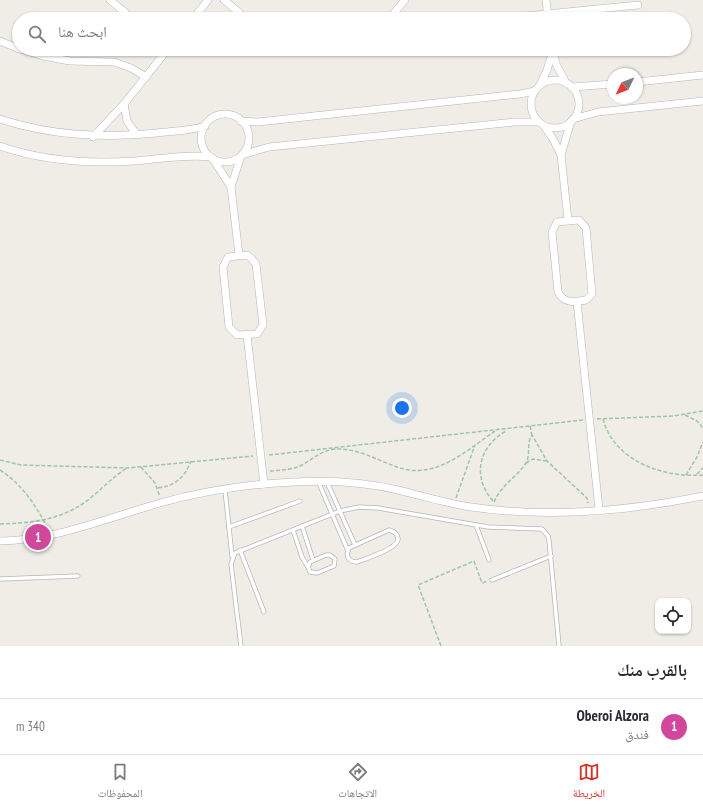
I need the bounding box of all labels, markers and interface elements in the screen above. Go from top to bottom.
search box [12,12,691,56]
text: ابحث هنا [58,22,107,41]
icon: search [26,23,48,45]
north arrow [607,68,643,104]
your location [392,398,412,418]
pin: 1 [25,522,51,552]
map controls [655,598,691,634]
button: locate [655,598,691,634]
text: بالقرب منك [617,659,687,681]
text: Oberoi Alzora [577,706,649,725]
text: 340 m [16,718,45,735]
text: 1 [671,718,677,735]
text: فندق [625,726,649,743]
tab: المحفوظات [98,761,143,804]
tab: الاتجاهات [338,761,377,804]
tab: الخريطة [573,761,605,804]

